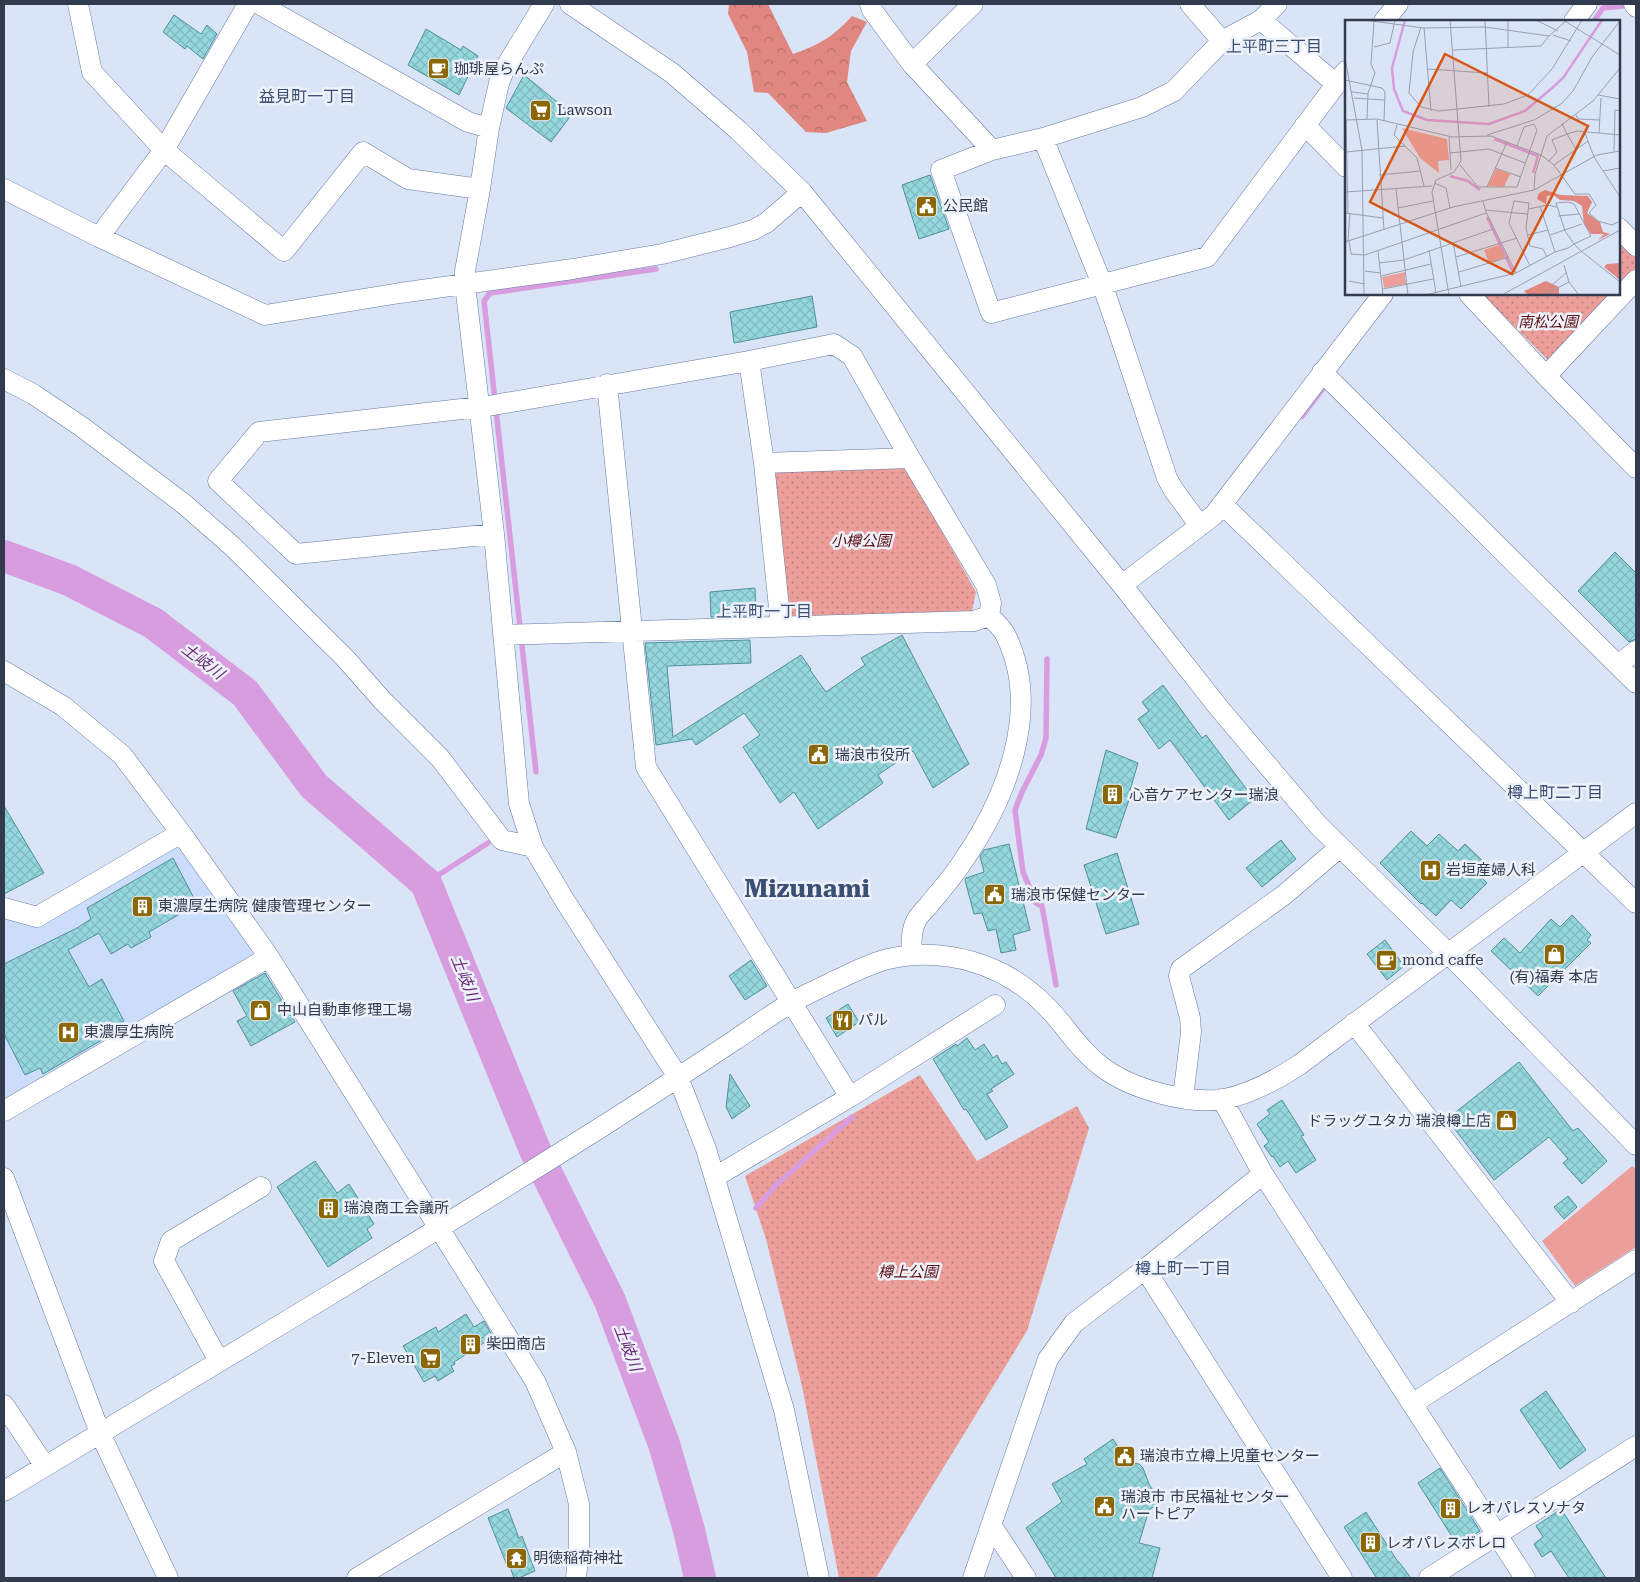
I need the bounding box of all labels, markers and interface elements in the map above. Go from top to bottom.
inset map [1345,20,1620,295]
district label: 上平町三丁目 [1226,37,1322,56]
cafe icon: 珈琲屋らんぷ [426,57,450,81]
place label: 珈琲屋らんぷ [454,60,544,78]
district label: 益見町一丁目 [259,87,355,106]
supermarket icon: Lawson [529,98,553,122]
place label: Lawson [557,101,613,119]
public building icon: 公民館 [915,194,939,218]
place label: 公民館 [943,197,988,215]
park label: 南松公園 [1518,313,1580,331]
park label: 小樽公園 [831,532,893,550]
district label: 上平町一丁目 [716,602,812,621]
water label: 土岐川 [178,639,229,684]
public building icon: 瑞浪市役所 [807,743,831,767]
place label: 瑞浪市役所 [835,746,910,764]
building icon: 心音ケアセンター瑞浪 [1101,783,1125,807]
district label: 樽上町二丁目 [1507,783,1603,802]
place label: 心音ケアセンター瑞浪 [1129,786,1279,804]
hospital icon: 岩垣産婦人科 [1418,858,1442,882]
place label: 岩垣産婦人科 [1446,861,1536,879]
district label: Mizunami [744,874,870,903]
public building icon: 瑞浪市保健センター [983,883,1007,907]
place label: 瑞浪市保健センター [1011,886,1146,904]
building icon: 東濃厚生病院 健康管理センター [130,894,154,918]
place label: 東濃厚生病院 健康管理センター [158,897,372,915]
shop icon: (有)福寿 本店 [1542,942,1566,966]
cafe icon: mond caffe [1374,948,1398,972]
place label: mond caffe [1402,951,1484,969]
water label: 土岐川 [447,952,484,1006]
place label: (有)福寿 本店 [1510,968,1598,986]
shop icon: 中山自動車修理工場 [249,998,273,1022]
place label: 中山自動車修理工場 [277,1001,412,1019]
restaurant icon: パル [830,1008,854,1032]
place label: パル [858,1011,888,1029]
hospital icon: 東濃厚生病院 [56,1020,80,1044]
place label: 東濃厚生病院 [84,1023,174,1041]
shop icon: ドラッグユタカ 瑞浪樽上店 [1495,1109,1519,1133]
place label: ドラッグユタカ 瑞浪樽上店 [1307,1112,1491,1130]
building icon: 瑞浪商工会議所 [316,1196,340,1220]
place label: 瑞浪商工会議所 [344,1199,449,1217]
district label: 樽上町一丁目 [1135,1259,1231,1278]
park label: 樽上公園 [878,1263,940,1281]
water label: 土岐川 [611,1322,646,1376]
building icon: 柴田商店 [458,1332,482,1356]
place label: 柴田商店 [486,1335,546,1353]
supermarket icon: 7-Eleven [419,1346,443,1370]
place label: 7-Eleven [351,1349,415,1367]
public building icon: 瑞浪市立樽上児童センター [1112,1444,1136,1468]
place label: 瑞浪市立樽上児童センター [1140,1447,1320,1465]
place label: 瑞浪市 市民福祉センター ハートピア [1121,1488,1290,1523]
public building icon: 瑞浪市 市民福祉センター ハートピア [1093,1494,1117,1518]
building icon: レオパレスソナタ [1438,1496,1462,1520]
place label: レオパレスソナタ [1466,1499,1586,1517]
building icon: レオパレスボレロ [1358,1531,1382,1555]
place label: レオパレスボレロ [1386,1534,1506,1552]
temple icon: 明徳稲荷神社 [505,1546,529,1570]
place label: 明徳稲荷神社 [533,1549,623,1567]

